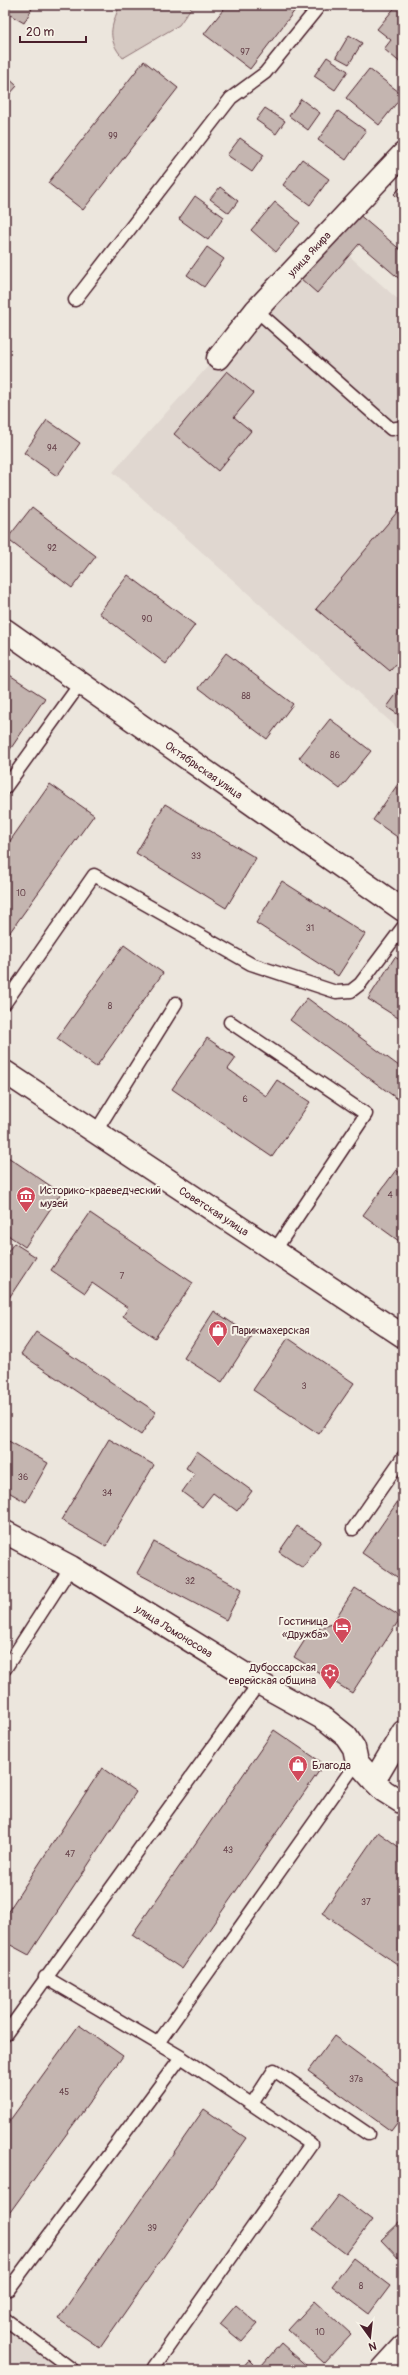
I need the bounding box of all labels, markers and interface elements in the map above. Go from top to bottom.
scale bar [20,18,86,44]
text: 20 m [26,25,55,40]
house number: 97 [240,47,250,58]
house number: 99 [108,131,118,142]
street label: улица Якира [284,229,334,280]
house number: 94 [47,443,58,454]
house number: 92 [47,543,57,554]
house number: 90 [142,614,152,625]
house number: 88 [241,691,251,702]
street label: Октябрьская улица [163,739,245,802]
house number: 86 [330,750,340,761]
house number: 33 [191,851,201,862]
house number: 10 [16,888,26,899]
house number: 31 [306,923,314,934]
house number: 8 [108,1001,113,1012]
house number: 6 [242,1094,248,1105]
place label: Историко-краеведческий музей [40,1184,161,1210]
street label: Советская улица [176,1184,251,1239]
museum icon: Историко-краеведческий музей [15,1185,37,1213]
house number: 4 [387,1190,393,1201]
house number: 7 [120,1271,125,1282]
shop icon: Парикмахерская [207,1319,229,1347]
place label: Парикмахерская [232,1324,310,1337]
house number: 3 [301,1381,307,1392]
house number: 36 [18,1472,28,1483]
house number: 34 [102,1488,113,1499]
house number: 32 [185,1576,195,1587]
street label: улица Ломоносова [132,1602,215,1660]
place label: Гостиница «Дружба» [279,1615,328,1641]
hotel icon: Гостиница «Дружба» [331,1616,353,1644]
place label: Дубоссарская еврейская община [229,1661,316,1687]
synagogue icon: Дубоссарская еврейская община [319,1662,341,1690]
shop icon: Благода [287,1754,309,1782]
place label: Благода [312,1759,351,1772]
house number: 43 [223,1845,233,1856]
house number: 47 [65,1849,75,1860]
house number: 37 [361,1897,371,1908]
house number: 37а [349,2074,363,2085]
house number: 45 [59,2087,69,2098]
house number: 39 [147,2223,157,2234]
house number: 8 [359,2281,364,2292]
north arrow [350,2317,390,2357]
house number: 10 [315,2327,325,2338]
text: N [367,2339,378,2354]

